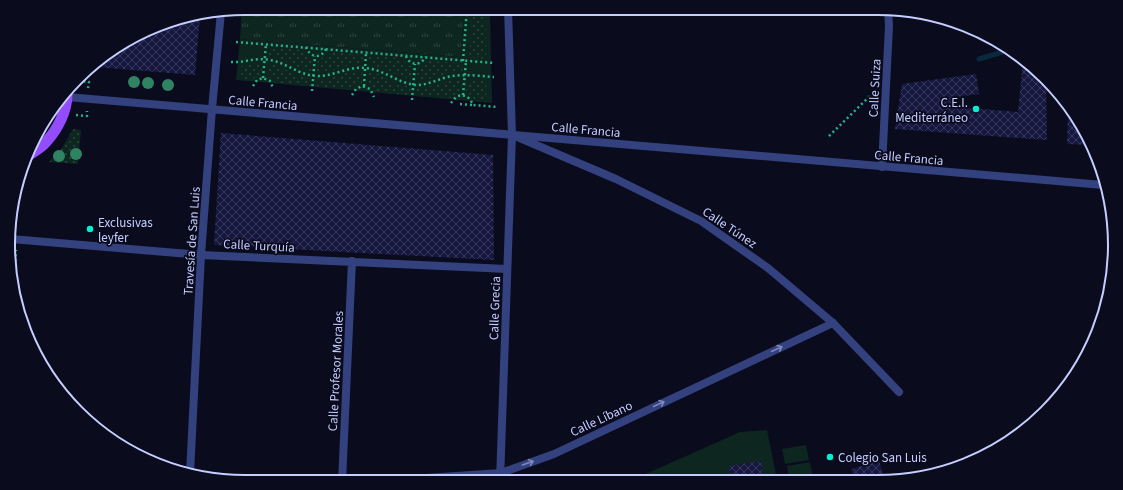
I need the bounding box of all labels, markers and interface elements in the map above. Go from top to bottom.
street label: Calle Suiza [864,58,886,118]
street label: Calle Francia [228,91,298,115]
place label: C.E.I. Mediterráneo [895,94,968,127]
marker: C.E.I. Mediterráneo [971,104,981,114]
street label: Calle Francia [551,118,621,142]
street label: Calle Francia [874,146,944,170]
street label: Travesía de San Luis [179,186,205,296]
street label: Calle Túnez [699,203,761,253]
place label: Exclusivas leyfer [98,214,153,247]
marker: Exclusivas leyfer [85,224,95,234]
street label: Calle Turquía [223,235,295,257]
street label: Calle Grecia [485,276,505,340]
street label: Calle Profesor Morales [324,310,348,432]
one-way arrow [771,345,783,352]
street label: Calle Líbano [567,397,636,441]
one-way arrow [653,400,665,407]
place label: Colegio San Luis [838,449,927,467]
marker: Colegio San Luis [825,452,835,462]
one-way arrow [521,459,534,466]

